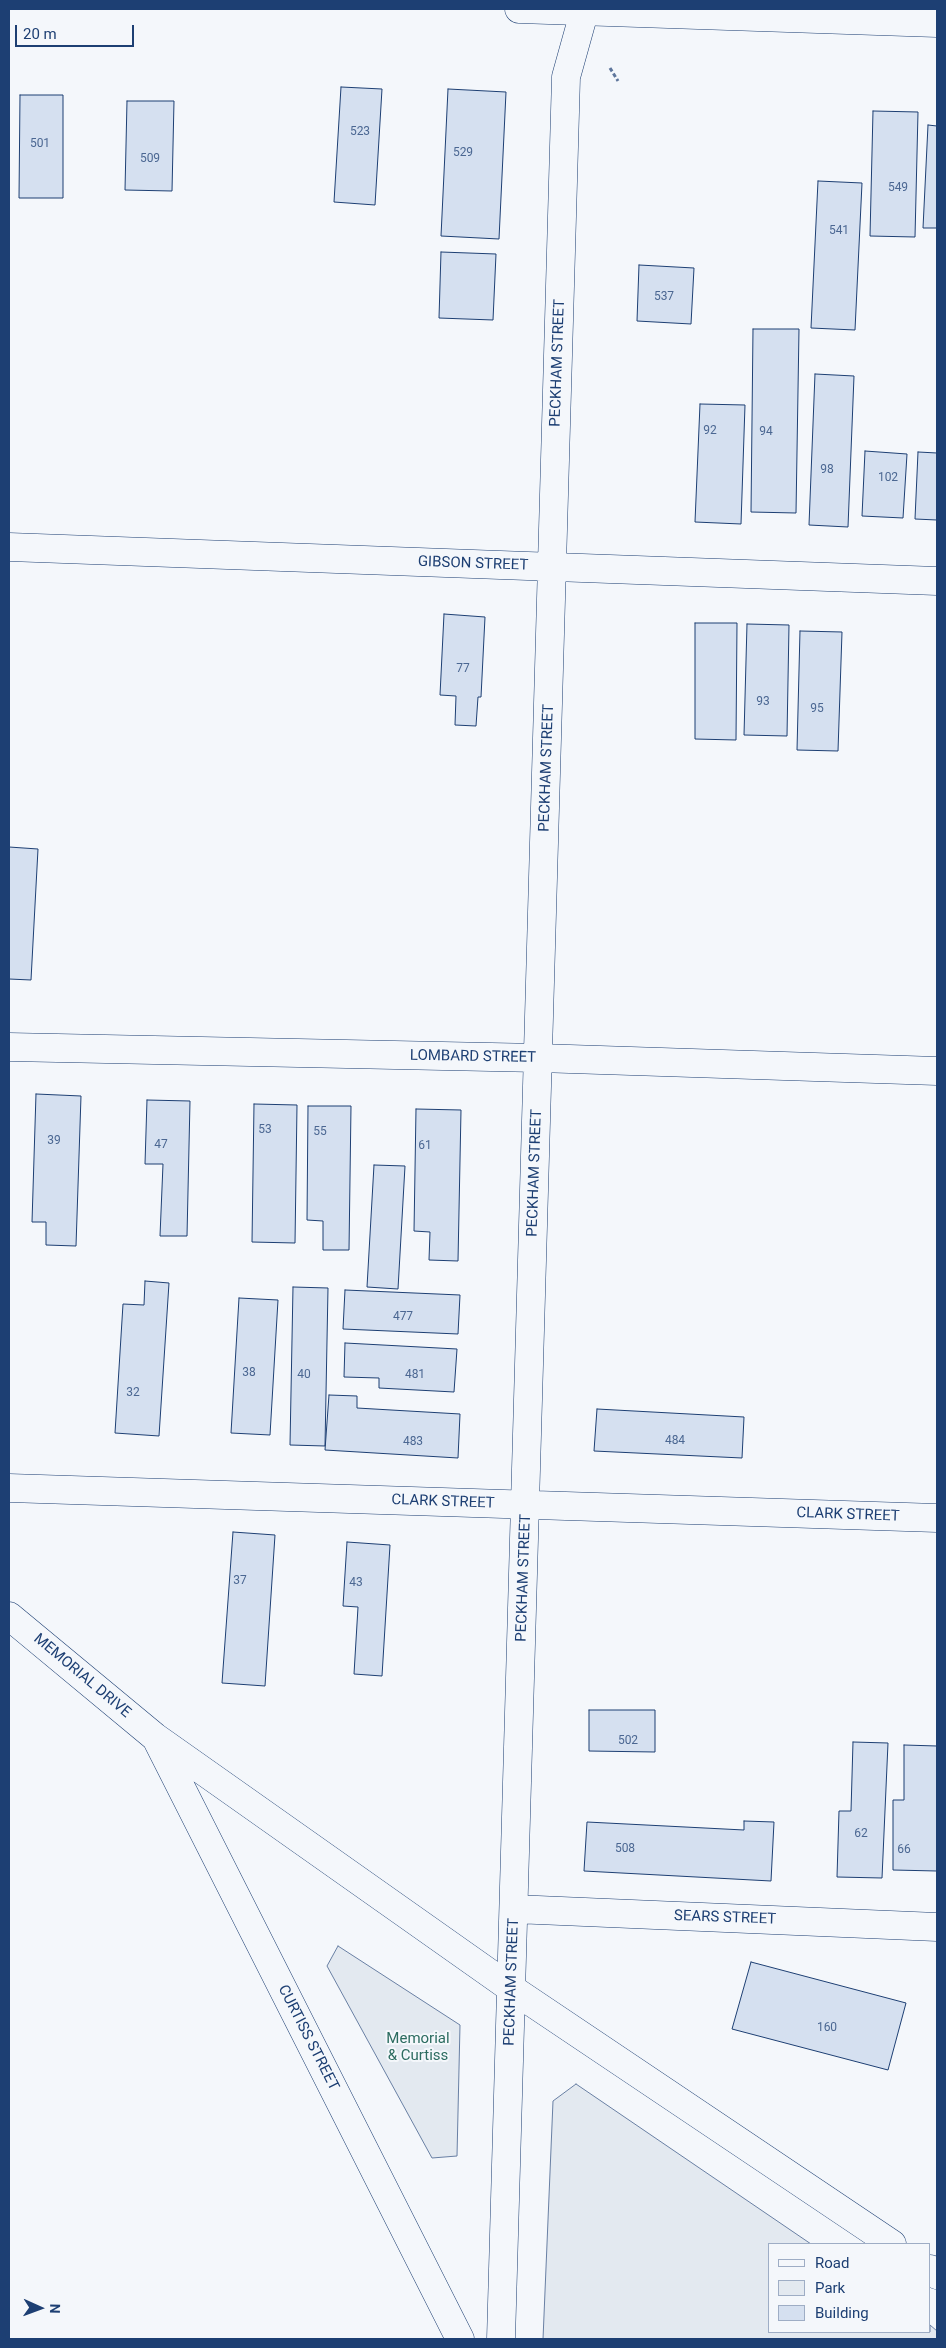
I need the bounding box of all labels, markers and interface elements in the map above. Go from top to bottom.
scale bar [18,15,136,47]
text: 20 m [23,25,57,43]
house number: 523 [350,125,370,139]
house number: 501 [30,137,50,151]
house number: 529 [453,146,473,160]
house number: 509 [140,152,160,166]
house number: 549 [888,181,908,195]
house number: 541 [829,224,849,238]
house number: 537 [654,290,674,304]
street label: PECKHAM STREET [547,299,569,427]
house number: 92 [703,424,717,438]
house number: 94 [759,425,773,439]
house number: 98 [820,463,834,477]
house number: 102 [878,471,898,485]
street label: GIBSON STREET [417,553,529,575]
house number: 77 [456,662,470,676]
house number: 93 [756,695,770,709]
house number: 95 [810,702,824,716]
street label: PECKHAM STREET [536,704,558,832]
street label: LOMBARD STREET [410,1047,536,1067]
street label: PECKHAM STREET [524,1109,546,1237]
house number: 53 [258,1123,272,1137]
house number: 55 [313,1125,327,1139]
house number: 39 [47,1134,61,1148]
house number: 47 [154,1138,168,1152]
house number: 61 [418,1139,432,1153]
house number: 477 [393,1310,413,1324]
house number: 38 [242,1366,256,1380]
house number: 40 [297,1368,311,1382]
house number: 481 [405,1368,425,1382]
house number: 32 [126,1386,140,1400]
house number: 484 [665,1434,685,1448]
house number: 483 [403,1435,423,1449]
street label: CLARK STREET [391,1491,495,1513]
street label: CLARK STREET [796,1504,900,1526]
street label: PECKHAM STREET [513,1514,535,1642]
house number: 37 [233,1574,247,1588]
house number: 43 [349,1576,363,1590]
street label: MEMORIAL DRIVE [30,1630,134,1722]
house number: 502 [618,1734,638,1748]
house number: 62 [854,1827,868,1841]
house number: 508 [615,1842,635,1856]
house number: 66 [897,1843,911,1857]
street label: SEARS STREET [674,1907,776,1929]
street label: PECKHAM STREET [501,1918,523,2046]
street label: CURTISS STREET [274,1982,342,2094]
house number: 160 [817,2021,837,2035]
park label: Memorial & Curtiss [386,2030,450,2065]
legend [768,2243,931,2333]
text: Road [815,2254,849,2272]
text: Park [815,2279,845,2297]
north arrow [15,2283,65,2333]
text: N [47,2303,63,2314]
text: Building [815,2304,869,2322]

